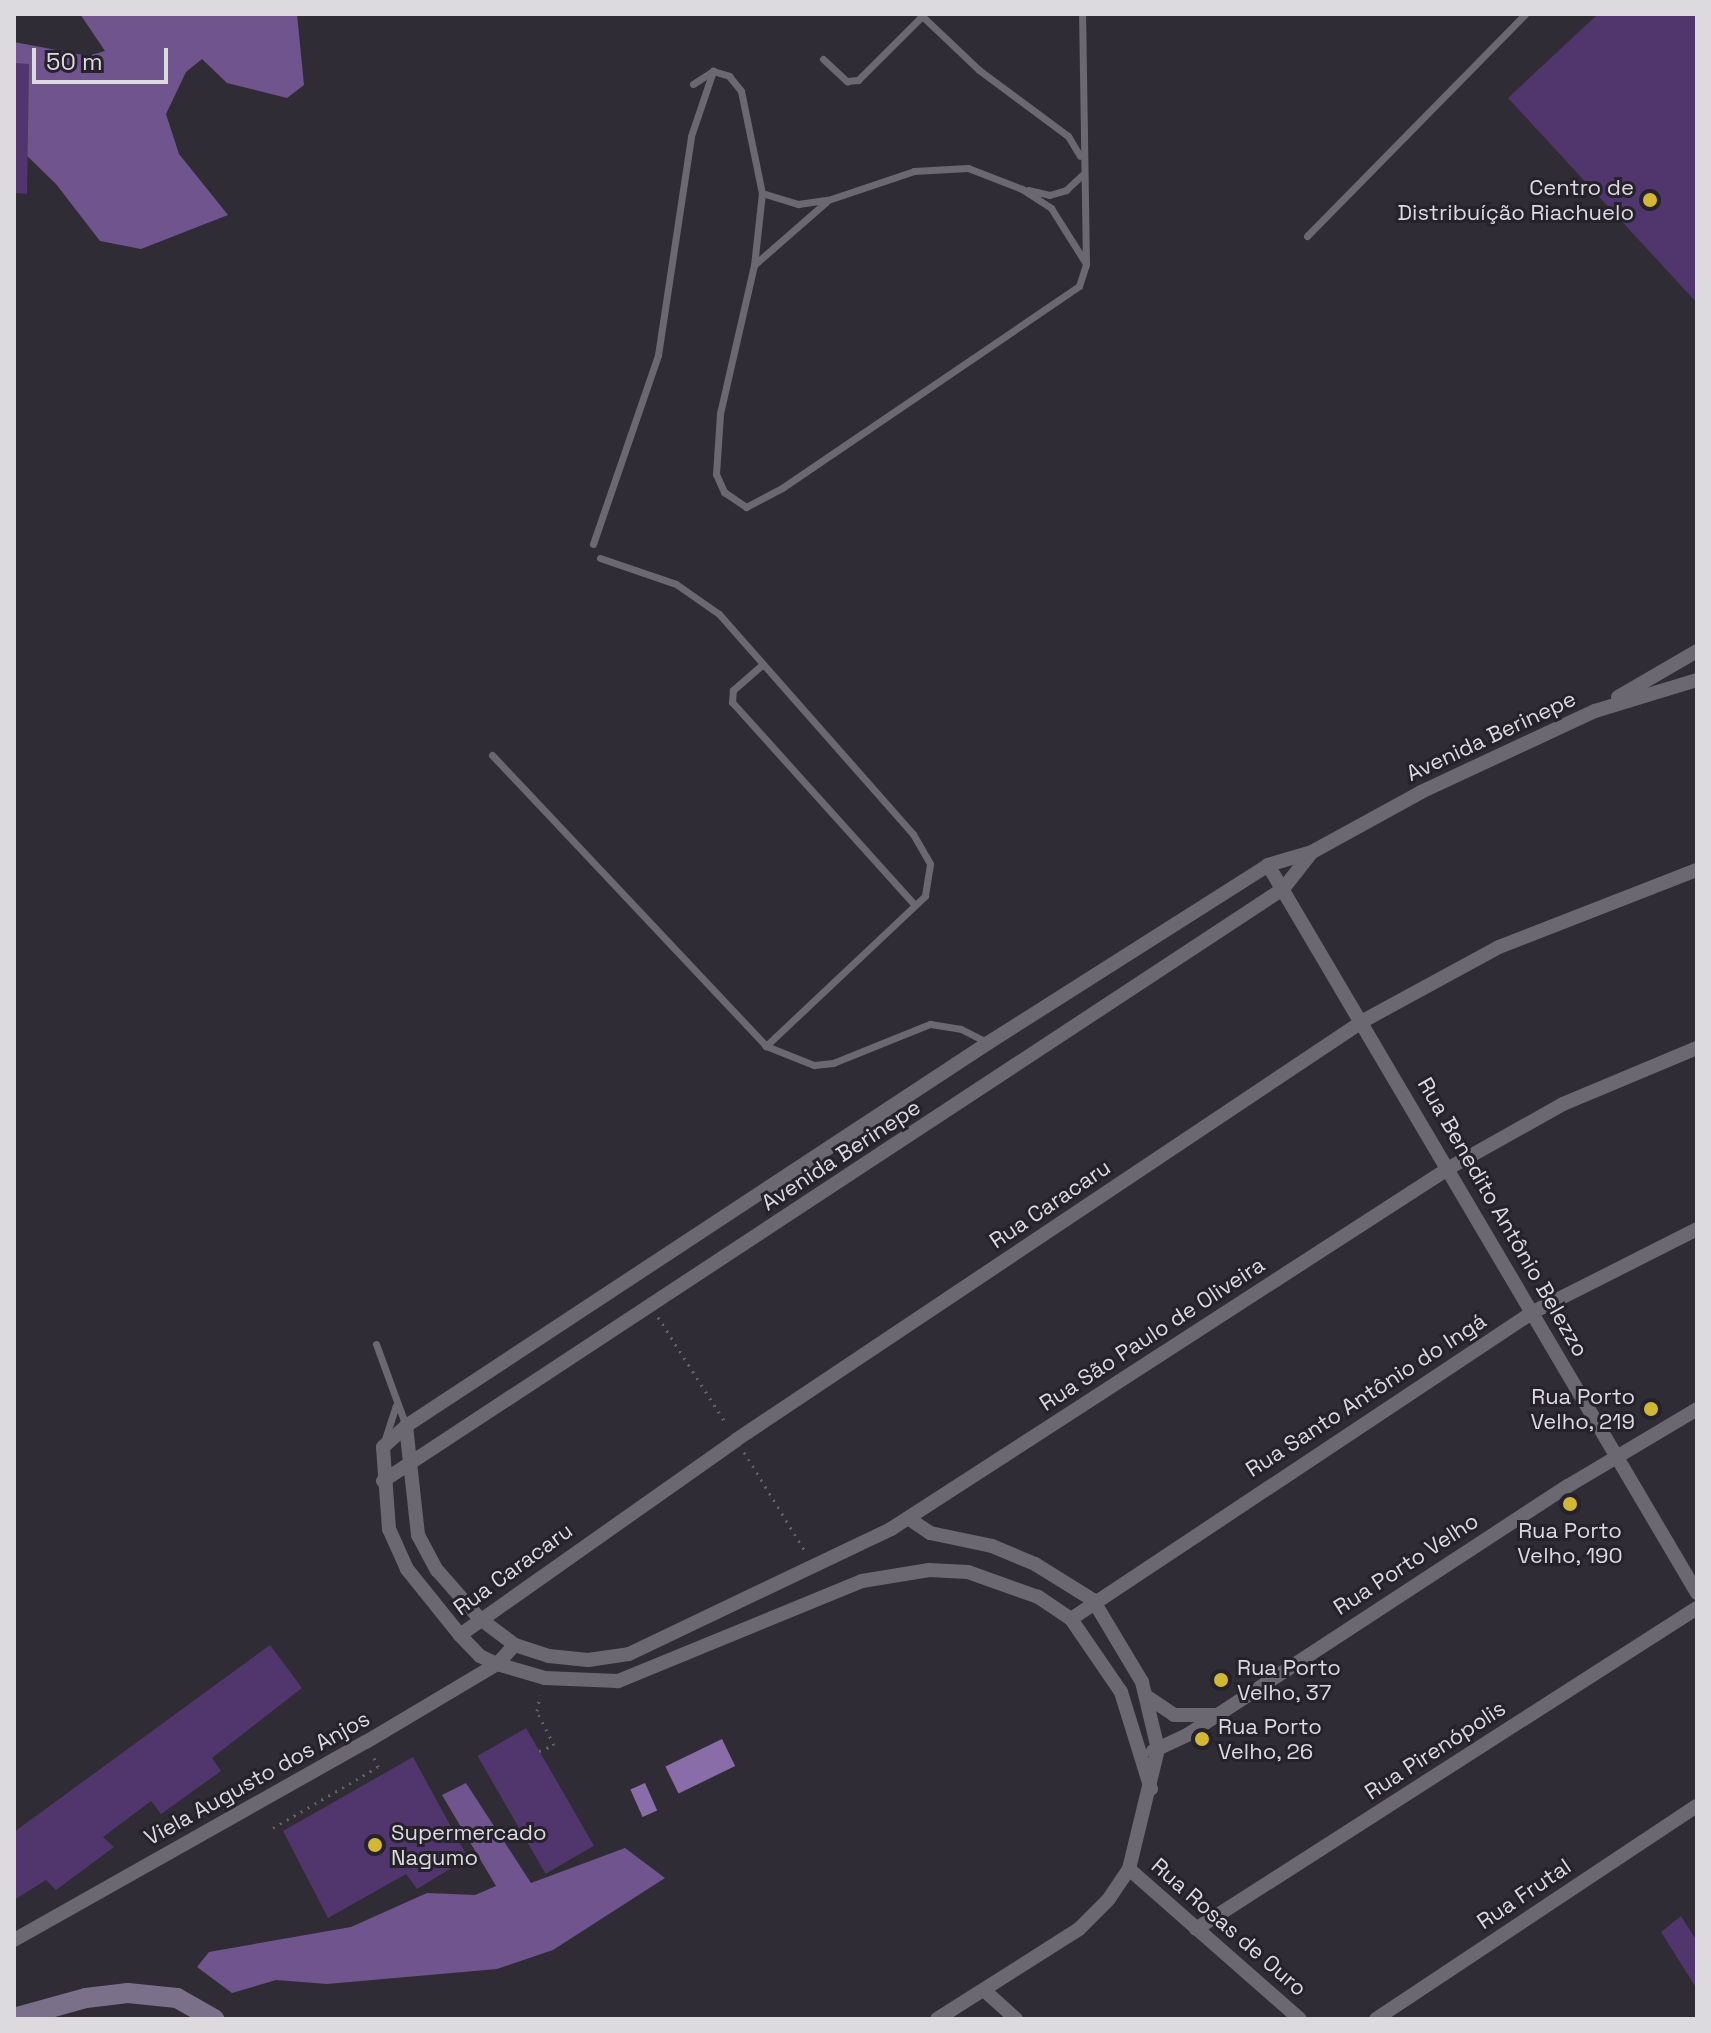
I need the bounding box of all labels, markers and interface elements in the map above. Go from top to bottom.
scale bar [36,32,172,82]
text: 50 m [46,46,103,77]
place label: Centro de Distribuíção Riachuelo [1398,174,1634,226]
marker: Centro de Distribuíção Riachuelo [1641,191,1659,209]
street label: Avenida Berinepe [1402,685,1580,787]
street label: Rua Benedito Antônio Belezzo [1412,1073,1594,1361]
street label: Avenida Berinepe [757,1094,925,1216]
street label: Rua Caracaru [984,1154,1116,1254]
street label: Rua São Paulo de Oliveira [1035,1251,1269,1417]
street label: Rua Santo Antônio do Ingá [1241,1307,1491,1483]
place label: Rua Porto Velho, 219 [1530,1383,1635,1434]
marker: Rua Porto Velho, 219 [1642,1400,1660,1418]
marker: Rua Porto Velho, 190 [1561,1495,1579,1513]
street label: Rua Porto Velho [1328,1507,1484,1621]
street label: Rua Caracaru [449,1517,577,1621]
place label: Rua Porto Velho, 190 [1517,1517,1623,1568]
place label: Rua Porto Velho, 37 [1237,1654,1341,1706]
marker: Rua Porto Velho, 37 [1212,1671,1230,1689]
street label: Rua Pirenópolis [1360,1695,1510,1805]
street label: Viela Augusto dos Anjos [140,1705,374,1851]
place label: Rua Porto Velho, 26 [1218,1713,1322,1764]
marker: Rua Porto Velho, 26 [1193,1730,1211,1748]
place label: Supermercado Nagumo [391,1819,547,1870]
marker: Supermercado Nagumo [366,1836,384,1854]
street label: Rua Rosas de Ouro [1146,1852,1312,2002]
street label: Rua Frutal [1472,1853,1576,1935]

